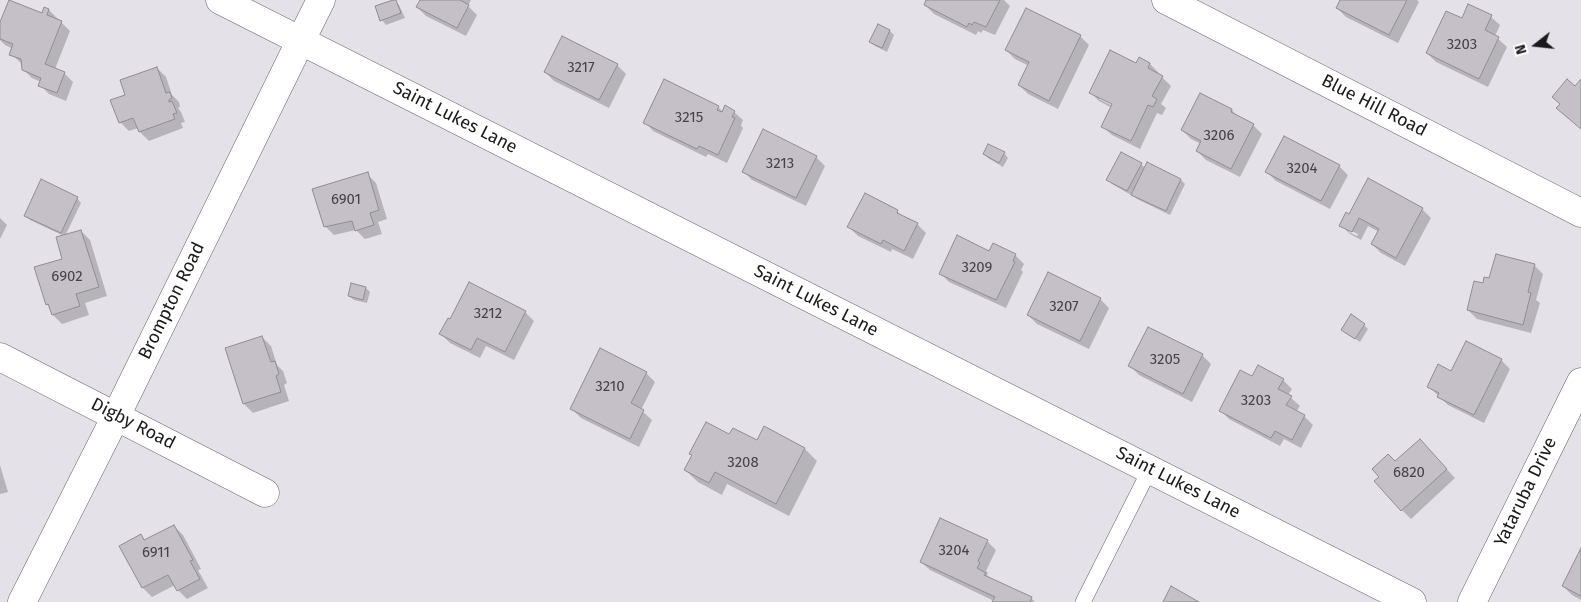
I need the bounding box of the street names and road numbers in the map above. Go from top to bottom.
street label: Blue Hill Road [1318,70,1430,142]
street label: Saint Lukes Lane [389,77,521,159]
street label: Brompton Road [134,239,210,363]
street label: Saint Lukes Lane [750,260,882,342]
street label: Digby Road [87,394,179,454]
street label: Yataruba Drive [1490,434,1562,550]
street label: Saint Lukes Lane [1112,442,1244,524]

